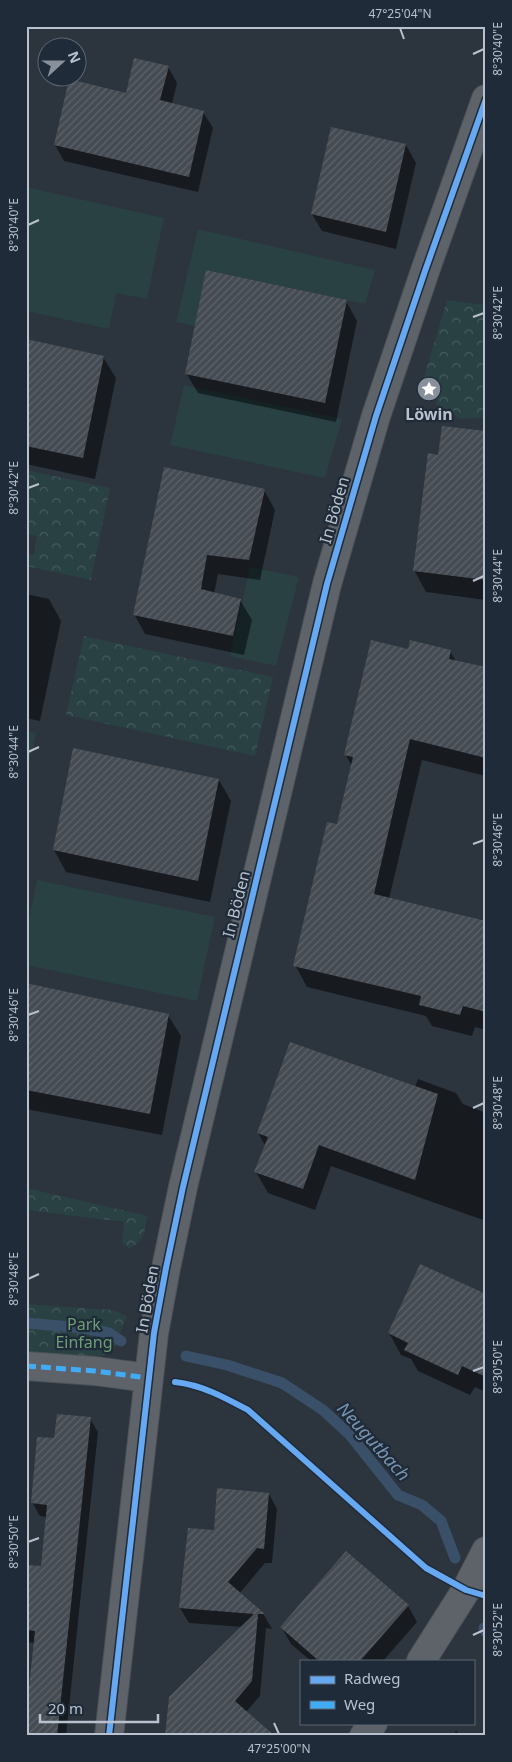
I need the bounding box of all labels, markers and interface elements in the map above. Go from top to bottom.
text: 47°25'04"N [368,5,432,22]
text: 8°30'40"E [489,22,506,76]
north arrow [38,38,88,88]
text: N [64,48,86,66]
text: 8°30'40"E [5,198,22,252]
text: 8°30'42"E [489,286,506,340]
place icon: Löwin [416,376,442,402]
place label: Löwin [405,403,453,425]
text: 8°30'42"E [5,461,22,515]
street label: In Böden [314,474,354,546]
text: 8°30'44"E [489,549,506,603]
text: 8°30'44"E [5,725,22,779]
text: 8°30'46"E [489,813,506,867]
street label: In Böden [217,868,255,940]
text: 8°30'46"E [5,988,22,1042]
text: 8°30'48"E [489,1076,506,1130]
text: 8°30'48"E [5,1252,22,1306]
street label: In Böden [130,1263,164,1335]
park label: Park Einfang [55,1313,113,1353]
text: 8°30'50"E [489,1340,506,1394]
water label: Neugutbach [332,1396,416,1486]
text: 8°30'50"E [5,1515,22,1569]
text: 8°30'52"E [489,1603,506,1657]
legend [300,1660,474,1724]
text: Radweg [344,1668,400,1688]
scale bar [40,1692,158,1724]
text: Weg [344,1694,375,1714]
text: 20 m [48,1698,83,1718]
text: 47°25'00"N [247,1740,311,1757]

